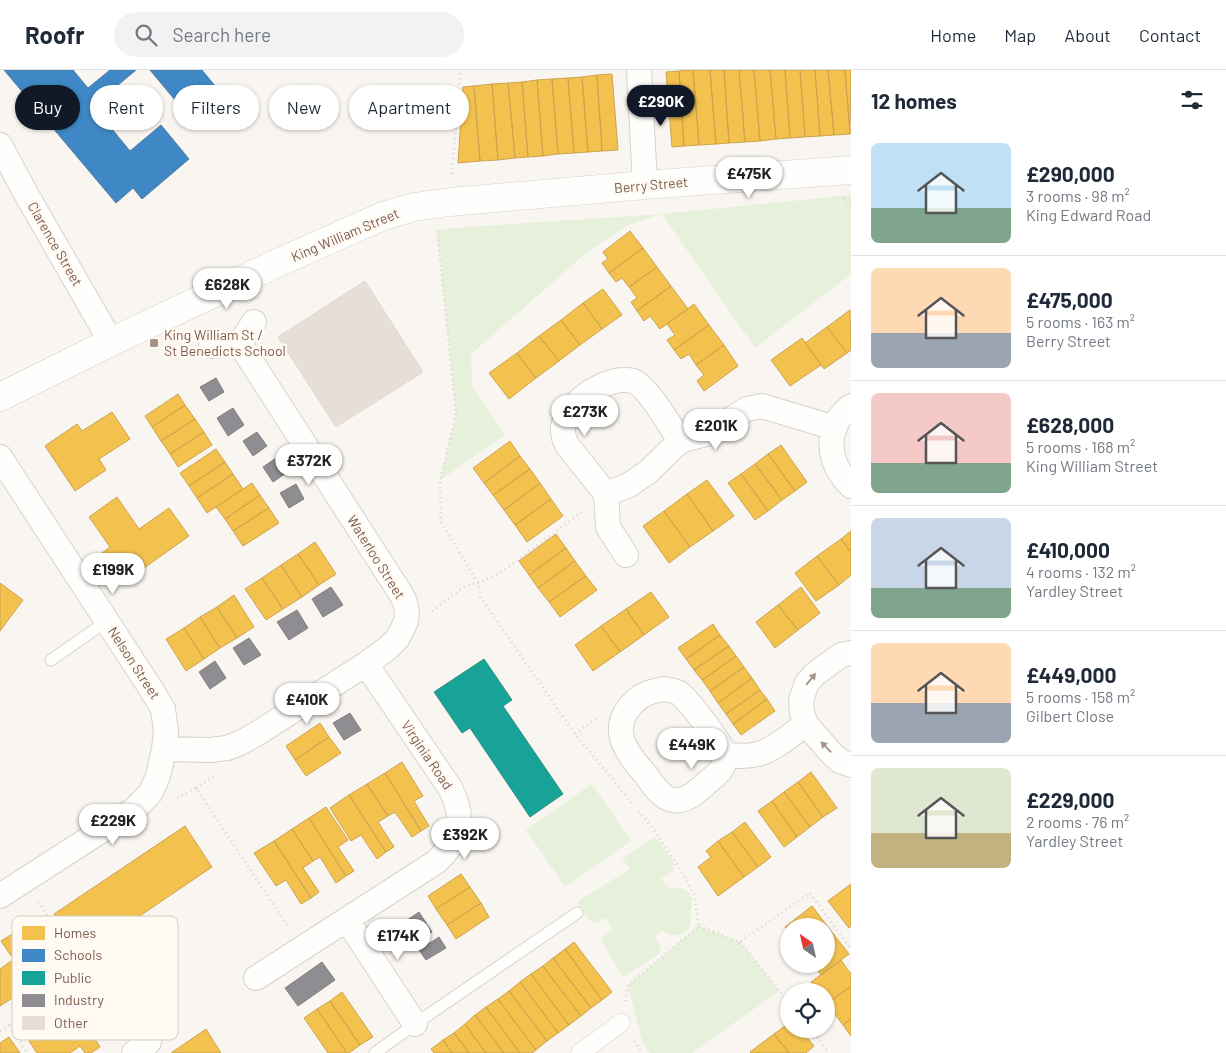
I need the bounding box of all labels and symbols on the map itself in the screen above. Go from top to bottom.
pin: £290K [626,85,696,127]
pin: £475K [714,156,784,199]
street label: Berry Street [613,173,689,196]
street label: Clarence Street [24,199,86,289]
street label: King William Street [288,204,401,265]
pin: £628K [192,268,262,310]
place label: King William St / St Benedicts School [164,326,286,359]
marker: King William St / St Benedicts School [148,337,160,349]
pin: £273K [550,394,620,437]
pin: £201K [681,408,751,451]
pin: £372K [274,444,344,486]
street label: Waterloo Street [344,512,409,602]
pin: £199K [78,552,148,595]
street label: Nelson Street [105,623,164,702]
one-way arrow [806,673,817,686]
pin: £410K [272,682,342,725]
street label: Virginia Road [398,717,457,793]
pin: £449K [657,728,727,770]
one-way arrow [820,742,832,754]
pin: £229K [78,804,148,846]
pin: £392K [430,818,500,860]
legend [12,916,178,1040]
pin: £174K [363,918,433,961]
north arrow [780,918,835,972]
text: Homes [54,924,97,941]
text: Schools [54,946,102,963]
text: Public [54,969,92,986]
text: Industry [54,991,105,1008]
text: Other [54,1014,88,1031]

